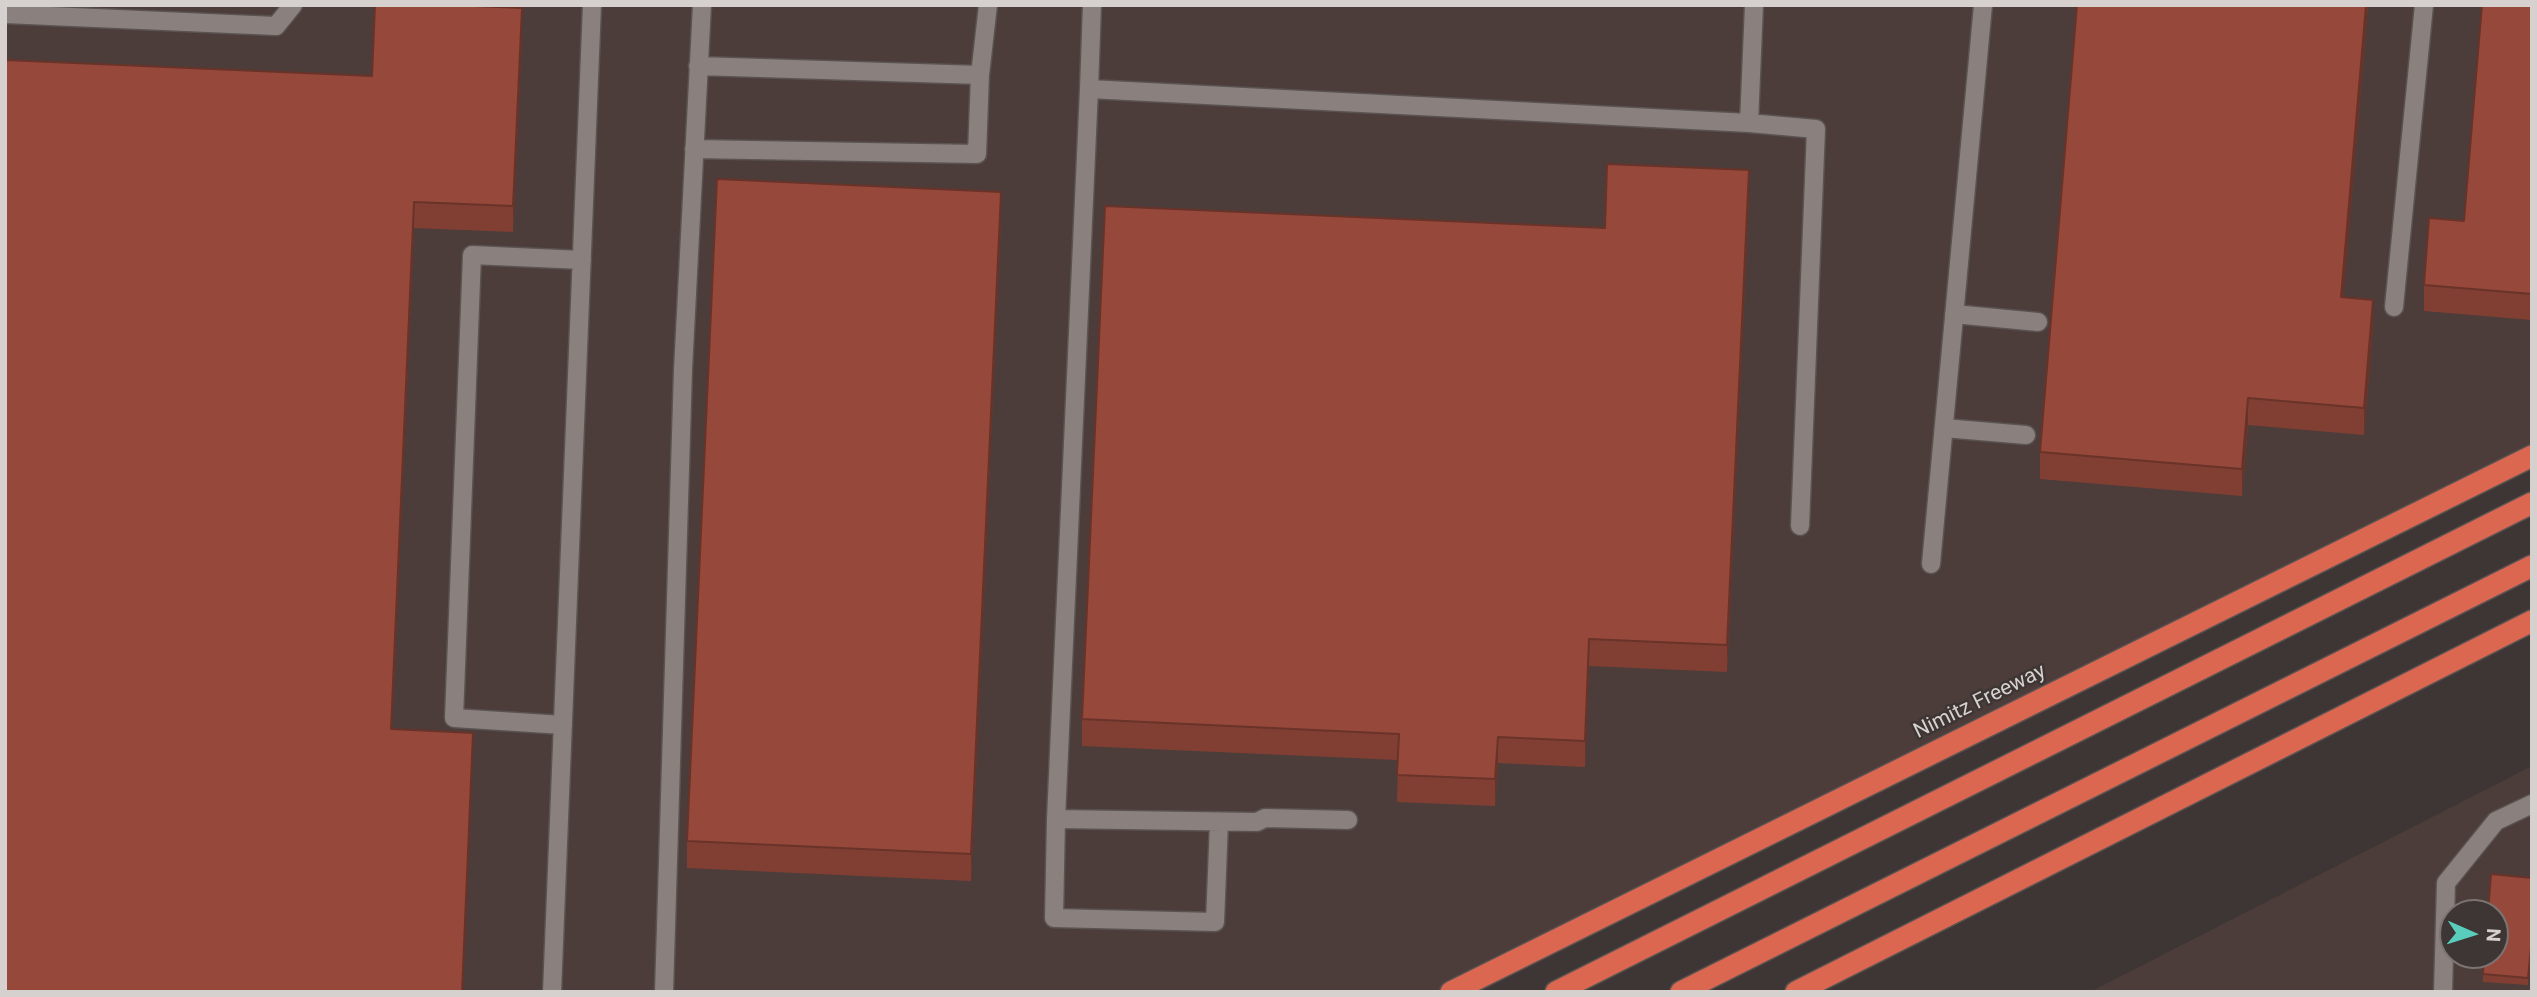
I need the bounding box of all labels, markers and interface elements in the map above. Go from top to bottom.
street label: Nimitz Freeway [1910,659,2050,745]
north arrow [2439,899,2509,969]
text: N [2482,928,2505,942]

